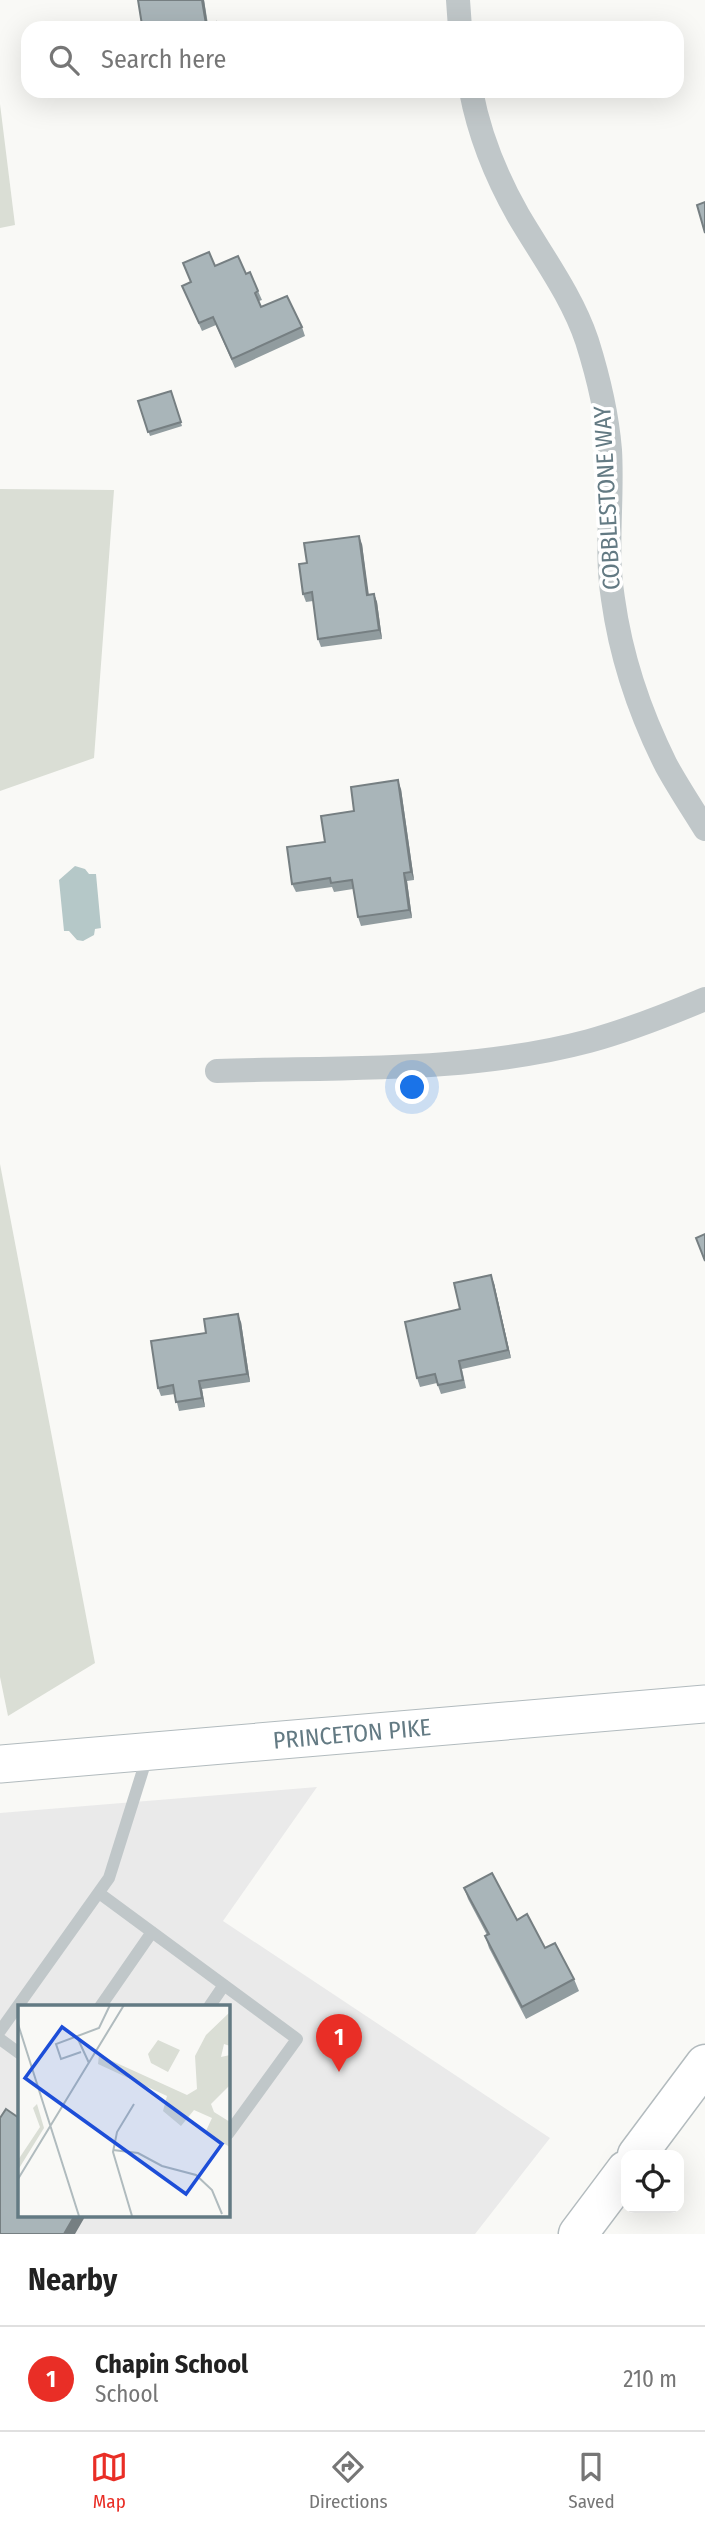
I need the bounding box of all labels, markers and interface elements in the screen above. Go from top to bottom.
search box [21,21,684,98]
icon: search [45,41,83,79]
text: Search here [101,44,226,75]
street label: COBBLESTONE WAY [588,405,626,591]
your location [395,1070,429,1104]
street label: PRINCETON PIKE [272,1713,432,1755]
inset map [18,2005,229,2216]
pin: 1 [316,2014,362,2072]
map controls [621,2150,684,2213]
button: locate [621,2150,684,2213]
text: Nearby [28,2262,117,2298]
text: Chapin School [95,2349,248,2380]
text: 1 [46,2365,56,2393]
text: 210 m [623,2365,677,2393]
text: School [95,2380,159,2408]
tab: Map [90,2448,128,2513]
tab: Directions [309,2448,388,2513]
tab: Saved [568,2448,615,2513]

